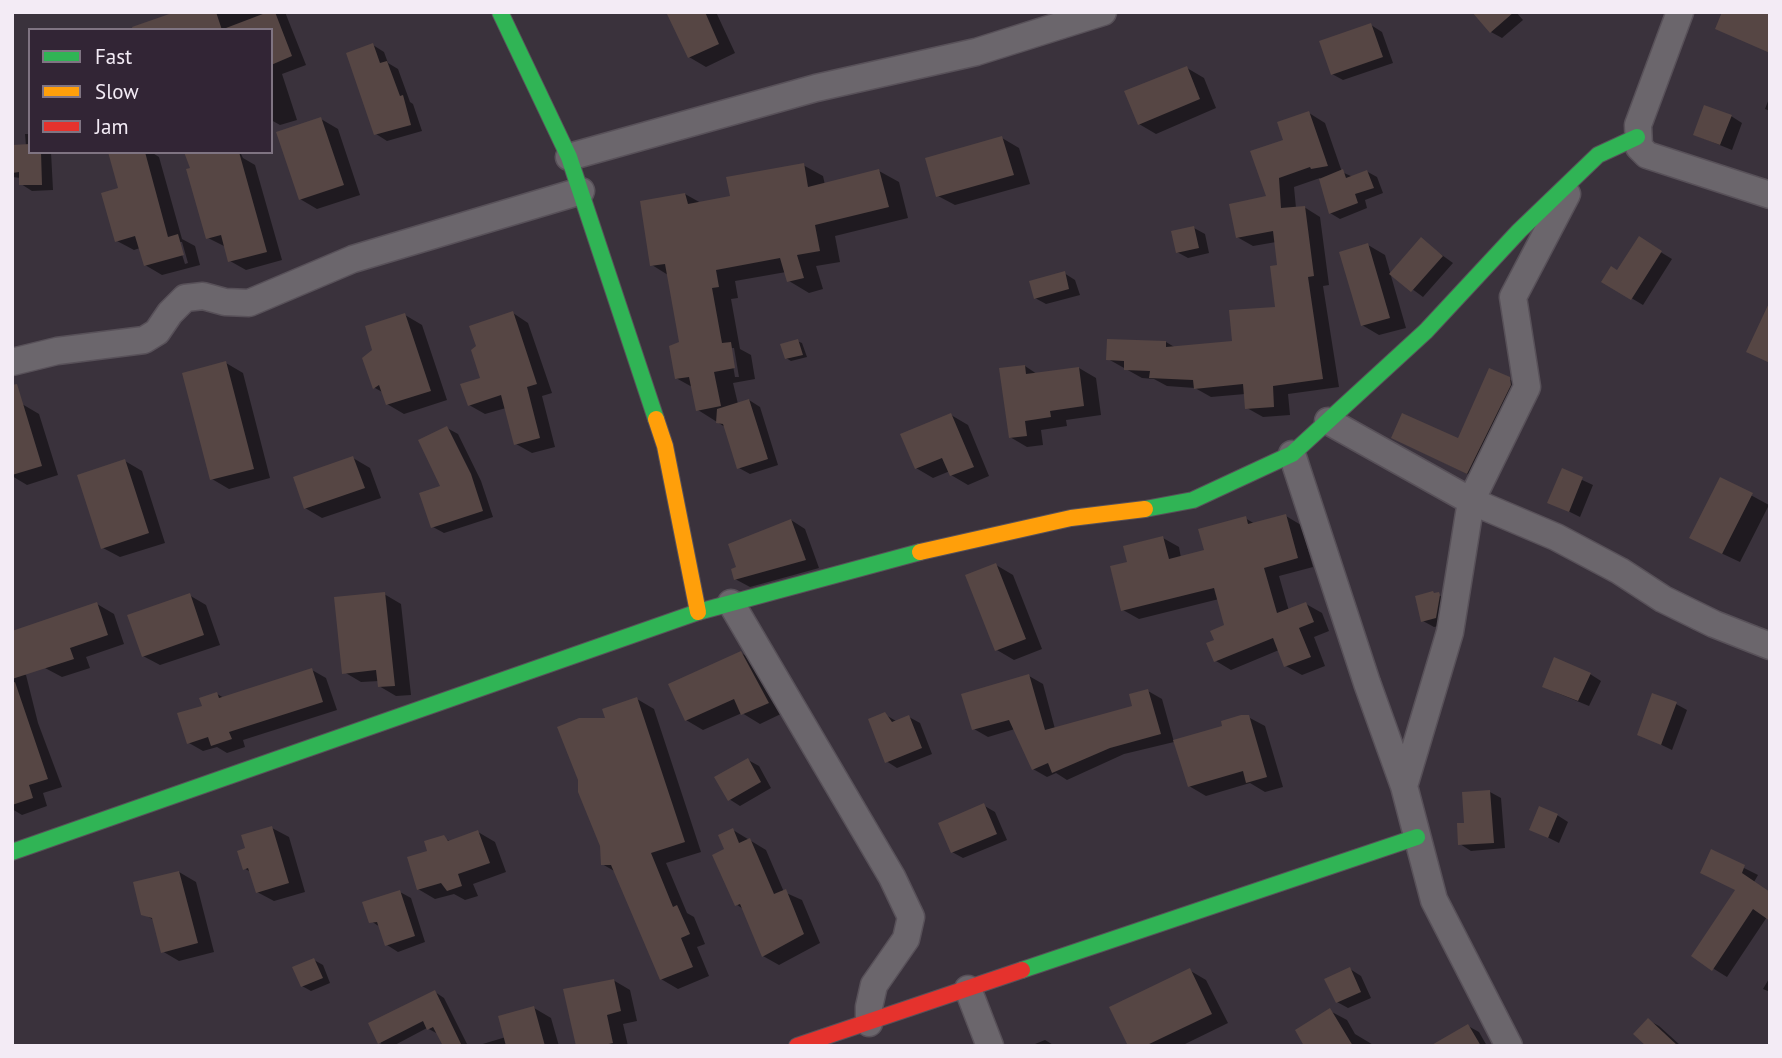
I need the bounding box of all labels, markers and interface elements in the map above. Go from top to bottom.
legend [28,28,273,154]
text: Fast [95,43,132,70]
text: Slow [95,78,139,105]
text: Jam [95,113,129,140]

